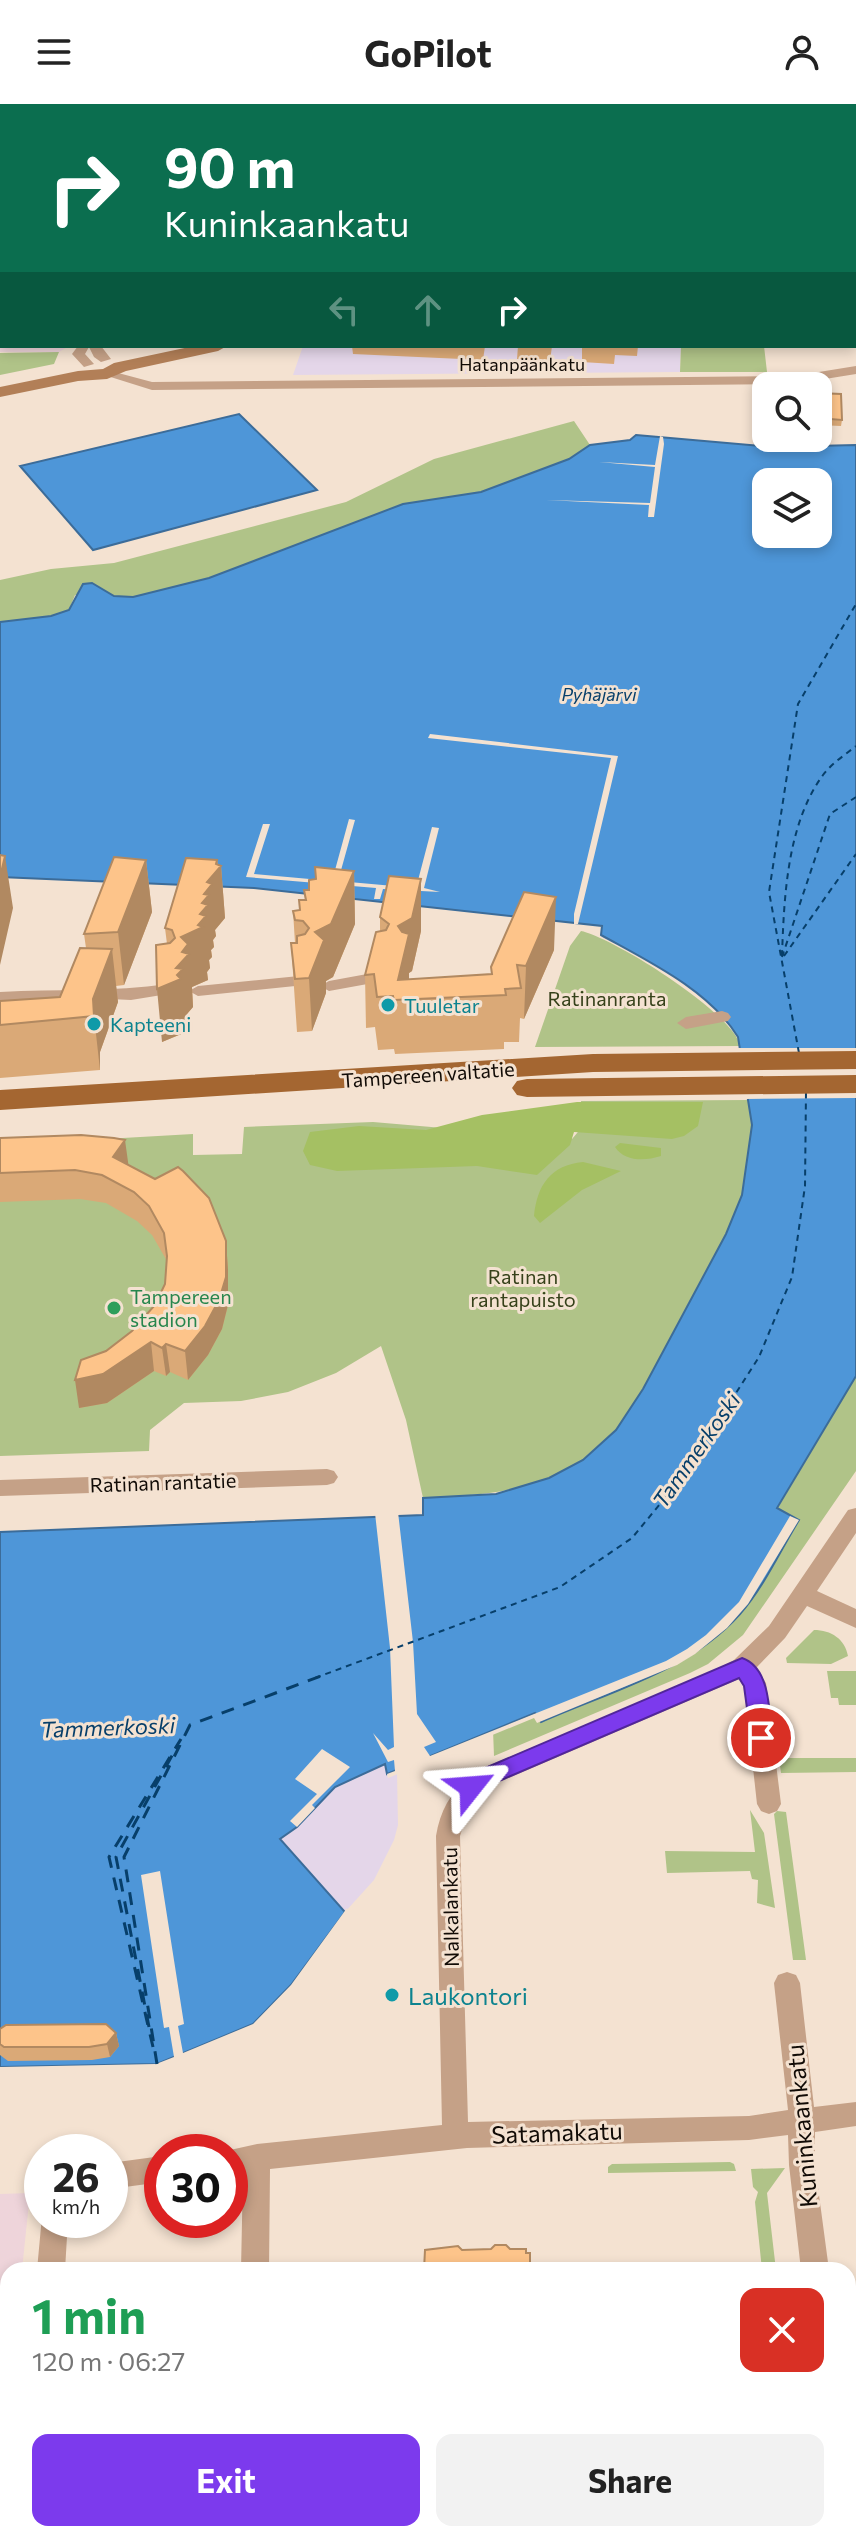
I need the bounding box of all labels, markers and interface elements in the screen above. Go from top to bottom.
icon: menu [32,30,76,74]
text: GoPilot [364,30,492,74]
icon: person [780,30,824,74]
text: 90 m [164,131,295,200]
icon: right [32,136,136,240]
text: Kuninkaankatu [164,200,409,244]
icon: left [322,288,366,332]
icon: ahead [406,288,450,332]
icon: right [490,288,534,332]
street label: Hatanpäänkatu [459,353,585,375]
map controls [752,372,832,548]
button: search [752,372,832,452]
button: layers [752,468,832,548]
water label: Pyhäjärvi [561,683,638,705]
park label: Ratinanranta [548,986,666,1010]
place label: Tuuletar [404,993,480,1017]
marker: Tuuletar [379,996,397,1014]
place label: Kapteeni [110,1012,191,1036]
marker: Kapteeni [85,1015,103,1033]
street label: Tampereen valtatie [341,1056,515,1092]
park label: Ratinan rantapuisto [470,1264,576,1311]
place label: Tampereen stadion [130,1284,232,1331]
marker: Tampereen stadion [105,1299,123,1317]
water label: Tammerkoski [646,1386,746,1513]
street label: Ratinan rantatie [89,1467,237,1497]
pin [727,1704,795,1772]
water label: Tammerkoski [40,1711,177,1743]
icon: arrive [739,1716,783,1760]
position arrow [429,1745,513,1829]
street label: Nalkalankatu [437,1847,463,1967]
place label: Laukontori [408,1981,528,2010]
marker: Laukontori [383,1986,401,2004]
street label: Kuninkaankatu [779,2043,823,2209]
street label: Satamakatu [491,2115,623,2149]
speed limit sign: 30 [144,2134,248,2238]
text: 26 [52,2151,100,2200]
text: km/h [52,2194,100,2218]
text: 1 min [32,2285,146,2344]
button: close [740,2288,824,2372]
text: 120 m · 06:27 [32,2345,185,2376]
button: Exit [32,2434,420,2526]
button: Share [436,2434,824,2526]

